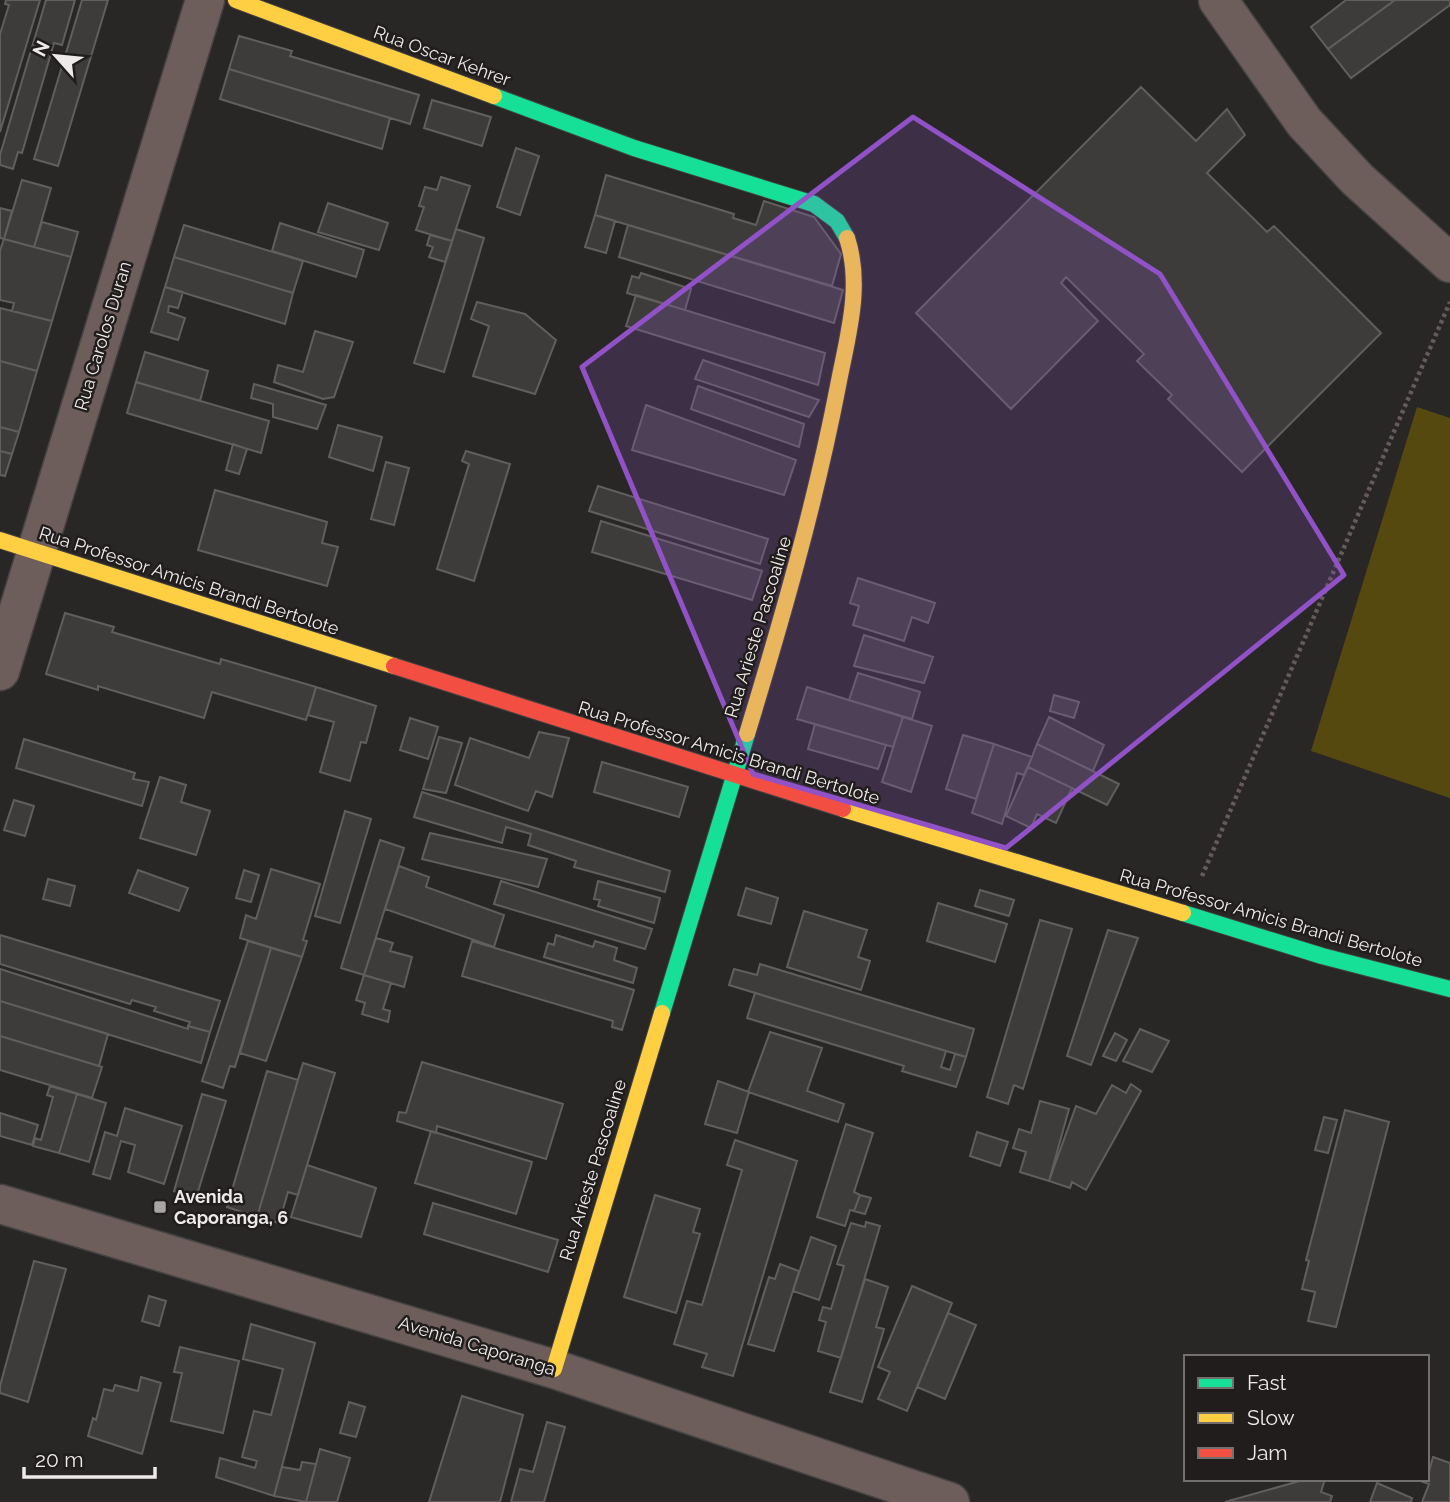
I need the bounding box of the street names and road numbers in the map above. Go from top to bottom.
street label: Rua Oscar Kehrer [371,21,514,90]
street label: Rua Carolos Duran [70,259,135,413]
street label: Rua Professor Amicis Brandi Bertolote [37,522,342,639]
street label: Rua Arieste Pascoaline [720,533,795,720]
street label: Rua Professor Amicis Brandi Bertolote [576,697,883,809]
street label: Rua Professor Amicis Brandi Bertolote [1117,864,1425,971]
street label: Rua Arieste Pascoaline [555,1076,630,1263]
street label: Avenida Caporanga [396,1312,558,1379]

